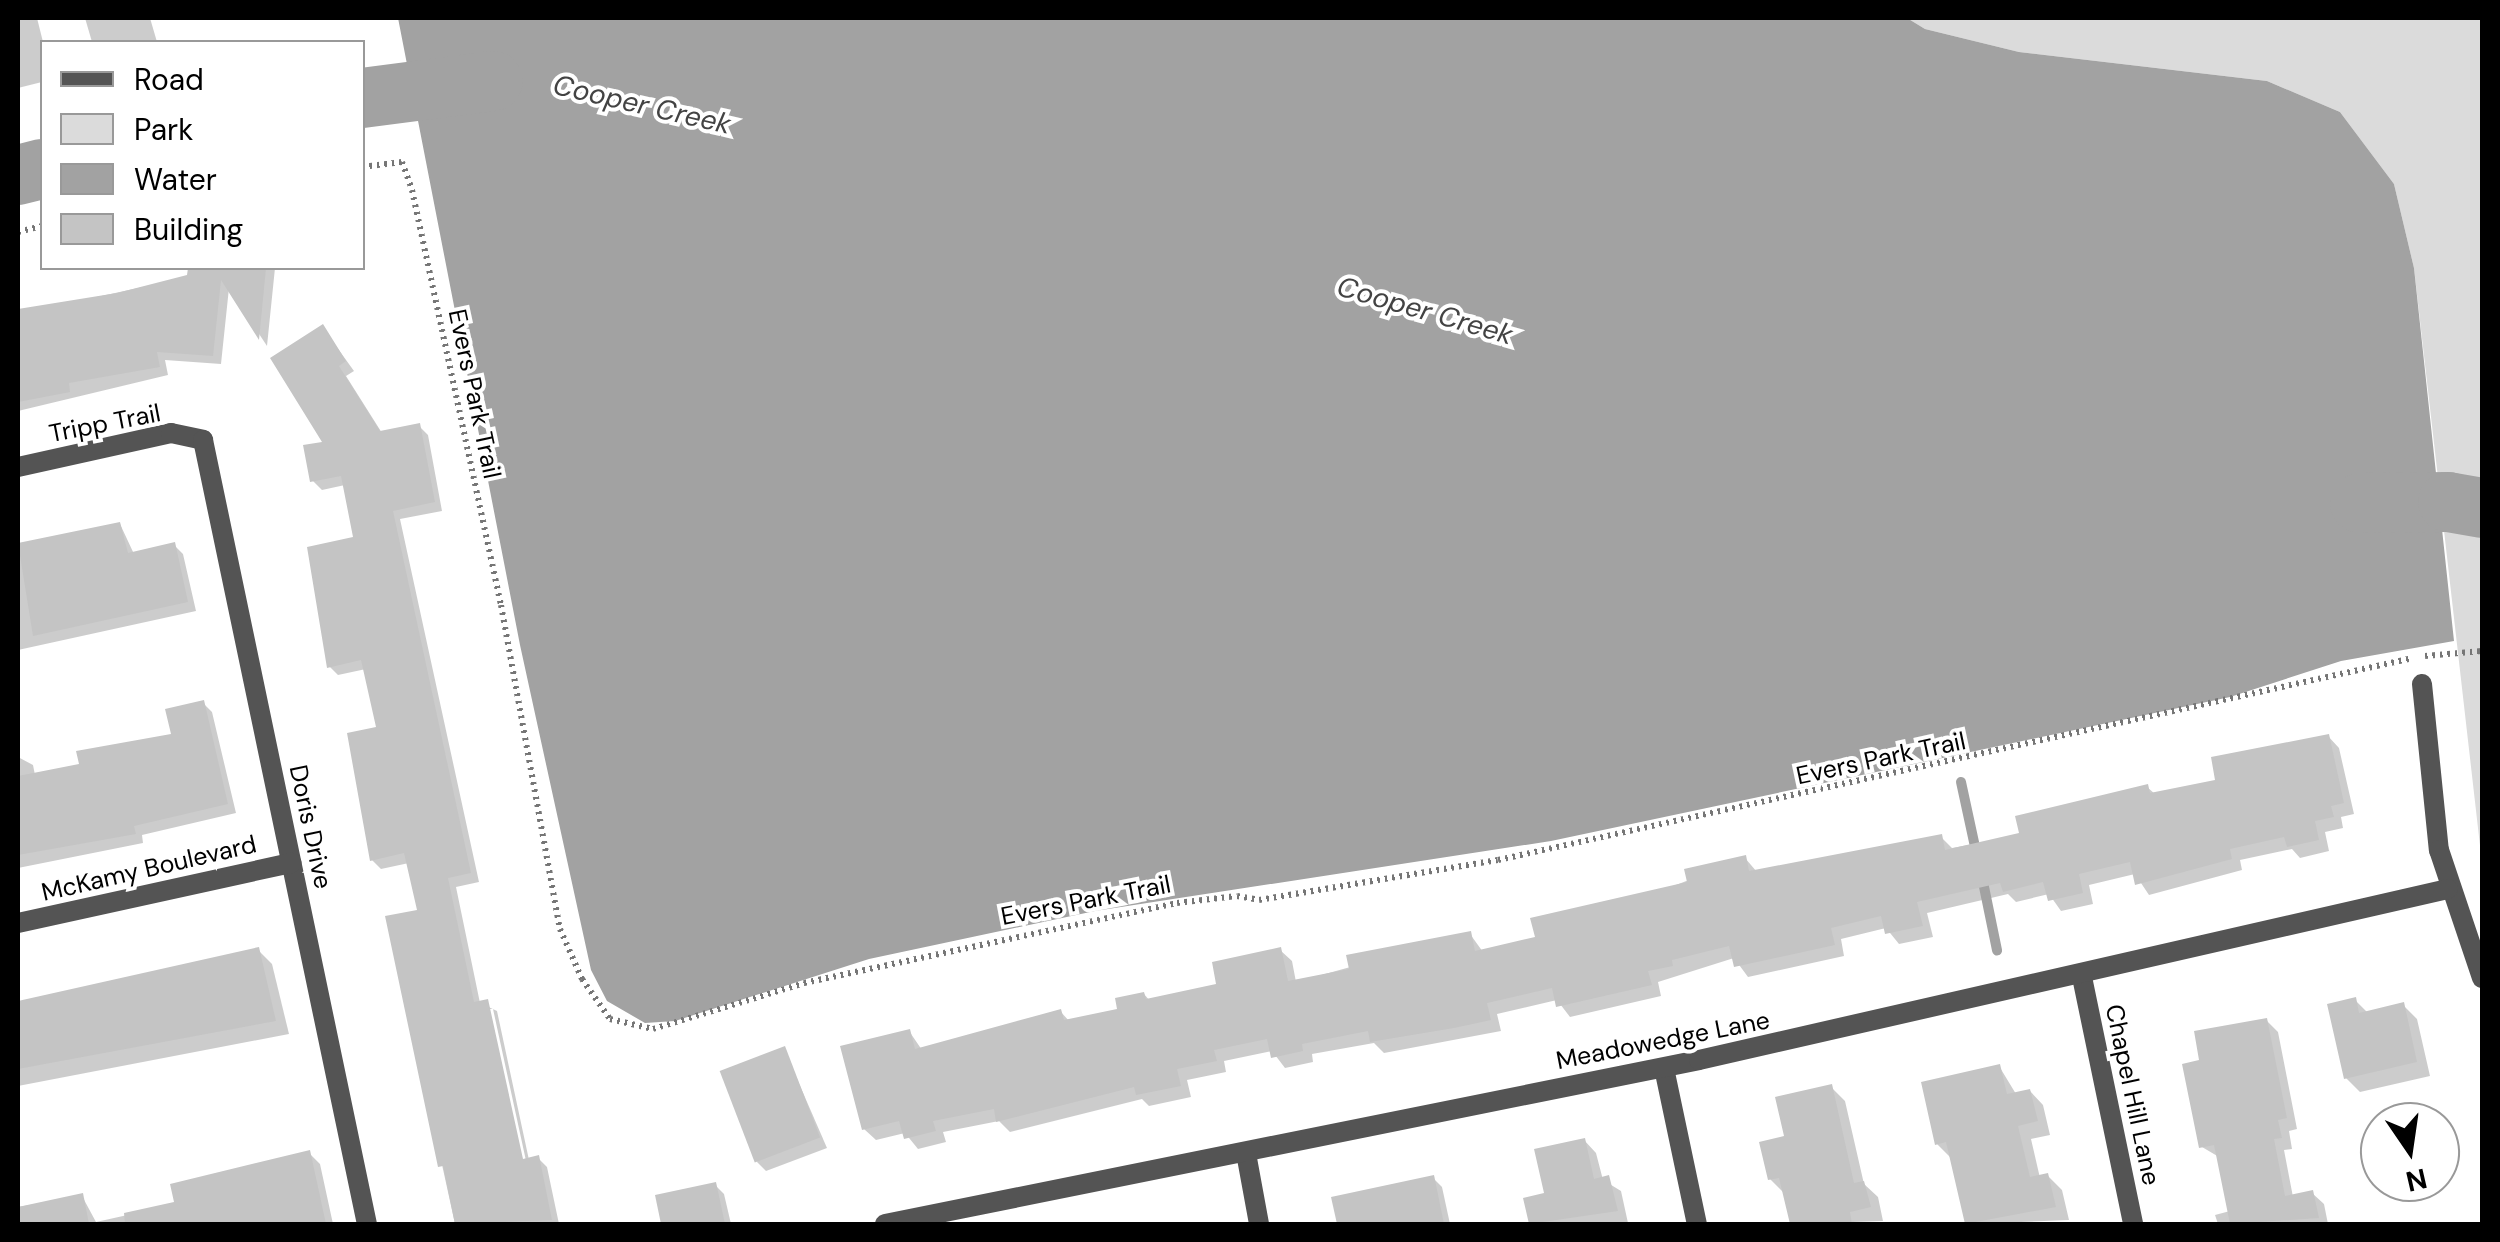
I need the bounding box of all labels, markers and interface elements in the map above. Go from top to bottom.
legend [40,40,365,270]
text: Road [134,60,204,99]
water label: Cooper Creek [550,68,734,142]
text: Park [134,110,193,149]
text: Water [134,160,217,199]
text: Building [134,210,243,249]
water label: Cooper Creek [1333,270,1517,352]
street label: Evers Park Trail [441,307,507,481]
street label: Tripp Trail [47,399,163,449]
street label: Evers Park Trail [1794,726,1968,792]
street label: Doris Drive [282,762,338,892]
street label: McKamy Boulevard [39,830,259,908]
street label: Evers Park Trail [999,870,1173,932]
street label: Chapel Hill Lane [2098,1002,2166,1188]
street label: Meadowedge Lane [1554,1006,1772,1076]
north arrow [2360,1102,2460,1202]
text: N [2402,1159,2431,1200]

